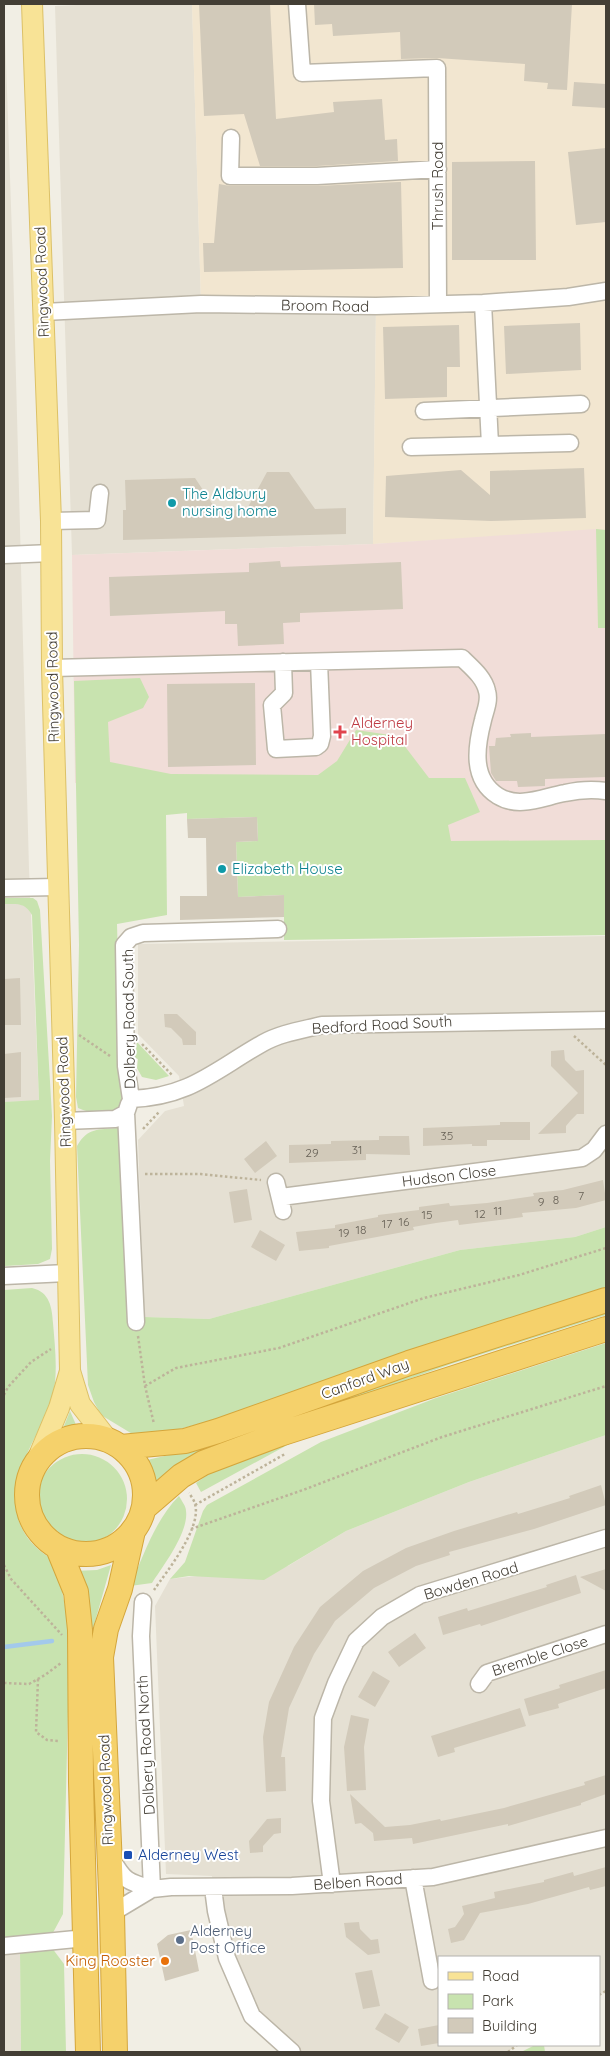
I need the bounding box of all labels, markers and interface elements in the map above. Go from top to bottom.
street label: Thrush Road [428,142,447,230]
street label: Ringwood Road [30,226,53,338]
street label: Broom Road [281,295,369,316]
place label: The Aldbury nursing home [182,484,277,520]
marker: The Aldbury nursing home [166,497,178,509]
street label: Ringwood Road [42,631,63,743]
place label: Alderney Hospital [351,713,413,749]
marker: Alderney Hospital [333,725,347,739]
place label: Elizabeth House [232,859,343,878]
marker: Elizabeth House [216,863,228,875]
street label: Dolbery Road South [118,949,139,1089]
street label: Bedford Road South [311,1011,453,1038]
street label: Ringwood Road [52,1036,75,1148]
house number: 35 [441,1128,453,1143]
house number: 31 [352,1142,362,1157]
house number: 29 [305,1145,319,1160]
street label: Hudson Close [401,1160,497,1191]
house number: 7 [578,1188,584,1203]
house number: 8 [553,1192,559,1207]
house number: 9 [538,1194,545,1209]
house number: 11 [494,1203,502,1218]
house number: 12 [474,1206,486,1221]
house number: 15 [422,1207,432,1222]
house number: 16 [399,1214,410,1229]
house number: 17 [382,1216,392,1231]
house number: 18 [356,1222,366,1237]
house number: 19 [338,1225,350,1240]
street label: Canford Way [318,1354,411,1403]
street label: Bowden Road [421,1557,520,1604]
street label: Bremble Close [489,1631,590,1680]
street label: Dolbery Road North [132,1675,159,1815]
street label: Ringwood Road [94,1734,117,1846]
place label: Alderney West [138,1845,239,1864]
marker: Alderney West [122,1849,134,1861]
street label: Belben Road [313,1869,403,1894]
place label: Alderney Post Office [190,1921,266,1957]
marker: Alderney Post Office [174,1934,186,1946]
place label: King Rooster [65,1951,155,1970]
marker: King Rooster [159,1955,171,1967]
legend [438,1956,600,2046]
text: Road [482,1966,519,1985]
text: Park [482,1991,514,2010]
text: Building [482,2016,537,2035]

